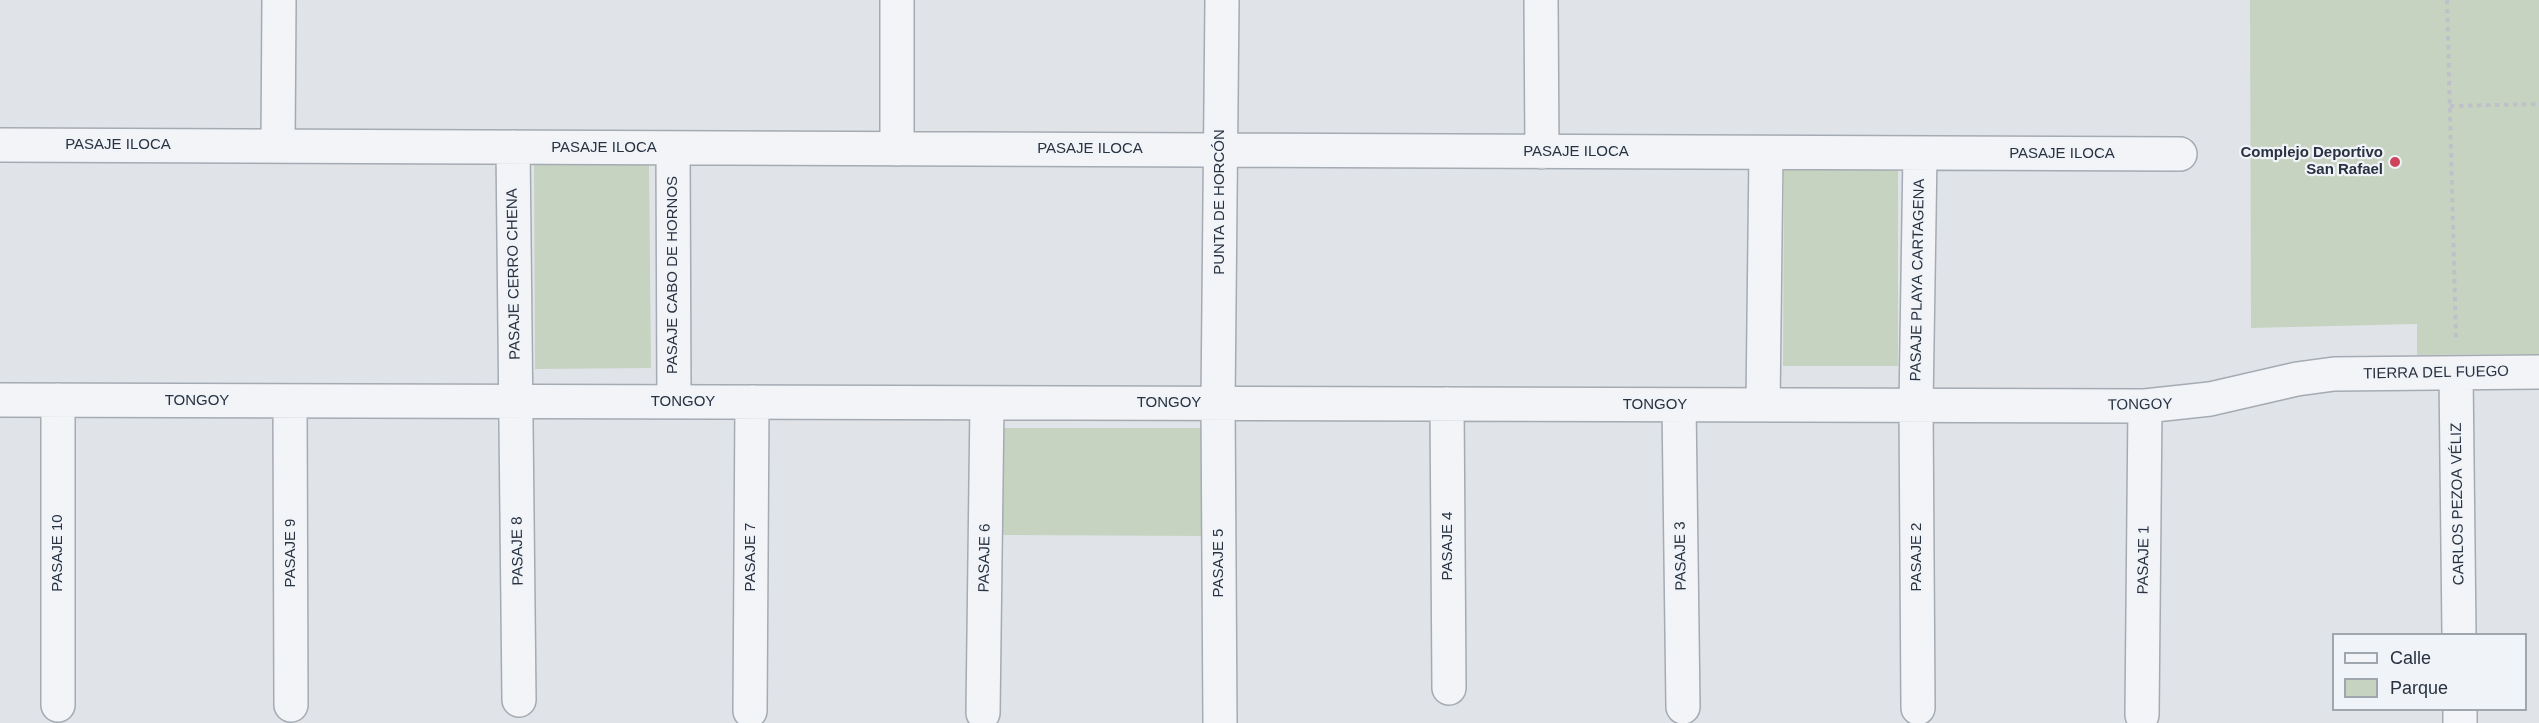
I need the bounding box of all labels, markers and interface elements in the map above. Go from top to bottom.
street label: PUNTA DE HORCÓN [1211,129,1229,275]
street label: PASAJE ILOCA [65,136,171,154]
street label: PASAJE ILOCA [551,139,657,157]
street label: PASAJE ILOCA [1037,140,1143,158]
street label: PASAJE ILOCA [1523,143,1629,161]
place label: Complejo Deportivo San Rafael [2240,144,2383,179]
street label: PASAJE ILOCA [2009,145,2115,163]
marker: Complejo Deportivo San Rafael [2388,155,2402,169]
street label: PASAJE CABO DE HORNOS [664,176,682,374]
street label: PASAJE PLAYA CARTAGENA [1907,178,1929,382]
street label: PASAJE CERRO CHENA [504,188,524,360]
street label: TIERRA DEL FUEGO [2363,363,2509,383]
street label: TONGOY [165,392,229,410]
street label: TONGOY [651,393,715,411]
street label: TONGOY [1137,394,1201,412]
street label: TONGOY [2107,395,2173,415]
street label: TONGOY [1623,396,1687,414]
street label: CARLOS PEZOA VÉLIZ [2448,423,2468,585]
street label: PASAJE 4 [1439,512,1457,580]
street label: PASAJE 10 [49,514,67,592]
street label: PASAJE 8 [508,516,528,586]
street label: PASAJE 9 [282,519,300,587]
street label: PASAJE 3 [1671,521,1691,591]
street label: PASAJE 7 [742,523,760,591]
street label: PASAJE 6 [975,523,995,593]
street label: PASAJE 2 [1908,523,1926,591]
street label: PASAJE 1 [2134,525,2154,595]
street label: PASAJE 5 [1210,529,1228,597]
legend [2332,633,2527,711]
text: Calle [2390,648,2431,668]
text: Parque [2390,678,2448,698]

